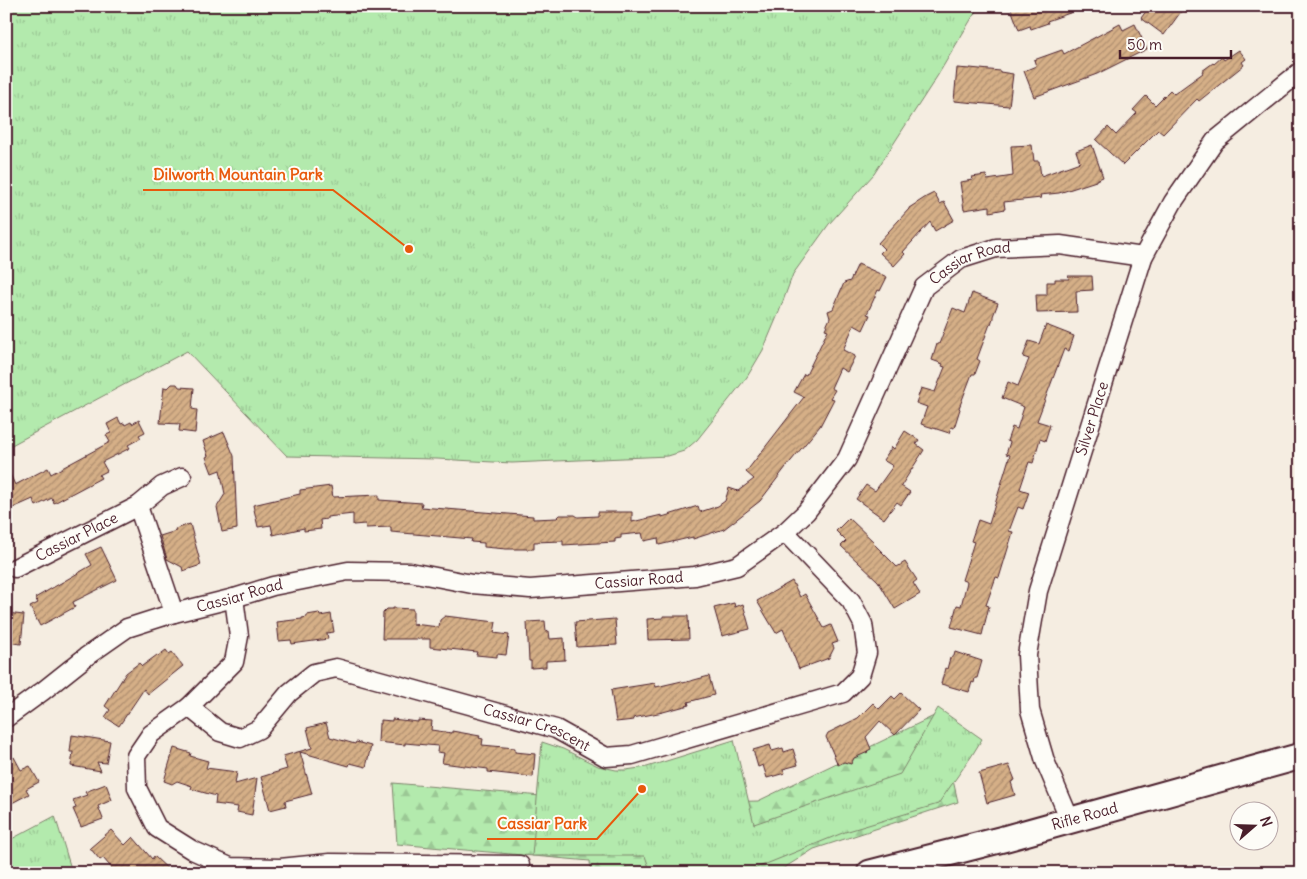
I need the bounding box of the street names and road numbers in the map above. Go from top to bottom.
street label: Cassiar Road [925,237,1011,289]
street label: Silver Place [1071,379,1112,458]
street label: Cassiar Place [32,508,121,565]
street label: Cassiar Road [594,567,684,593]
street label: Cassiar Road [194,574,284,616]
street label: Cassiar Crescent [481,699,594,755]
street label: Rifle Road [1049,798,1120,834]

